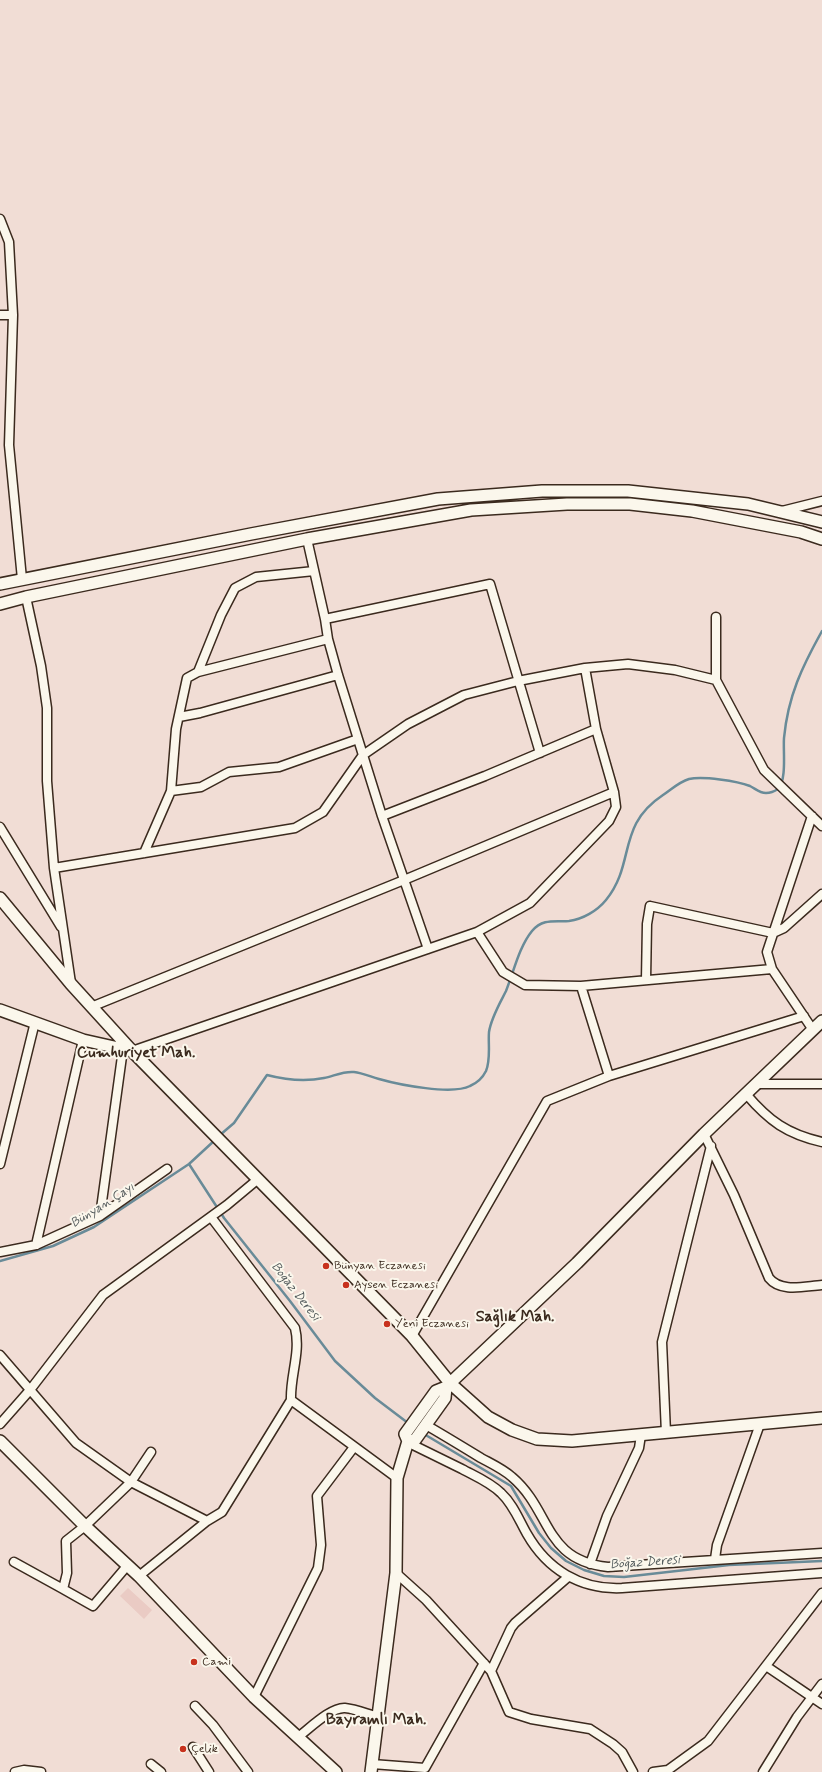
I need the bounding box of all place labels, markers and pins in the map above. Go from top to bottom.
place label: Bünyan Eczanesi [334,1259,426,1273]
marker: Bünyan Eczanesi [321,1261,331,1271]
place label: Aysen Eczanesi [354,1278,438,1292]
marker: Aysen Eczanesi [341,1280,351,1290]
place label: Yeni Eczanesi [395,1317,469,1331]
marker: Yeni Eczanesi [382,1319,392,1329]
place label: Cami [202,1655,231,1669]
marker: Cami [189,1657,199,1667]
place label: Çelik [191,1742,218,1756]
marker: Çelik [178,1744,188,1754]

